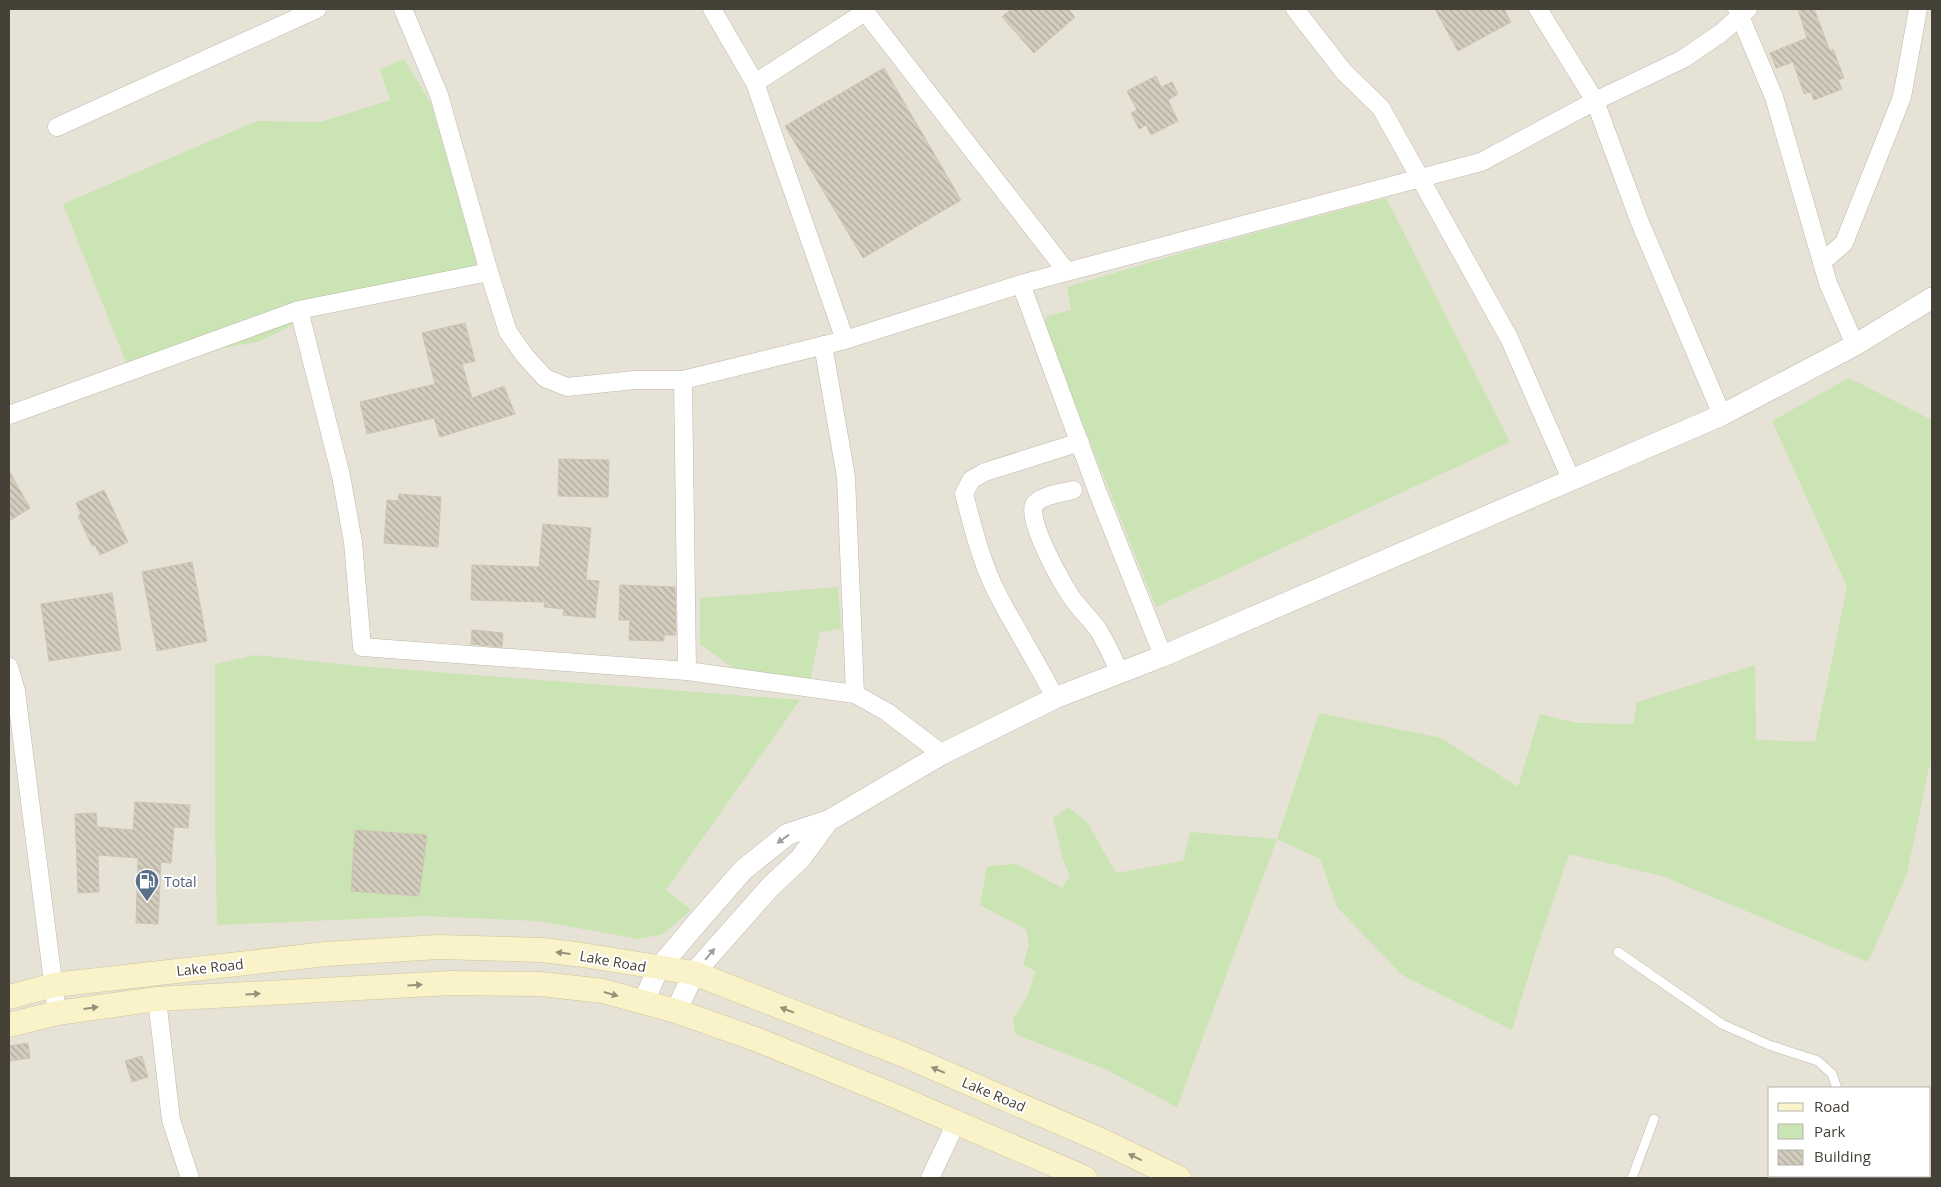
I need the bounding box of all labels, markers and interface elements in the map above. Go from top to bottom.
one-way arrow [776,834,790,844]
fuel station icon: Total [134,868,160,902]
place label: Total [164,872,196,891]
street label: Lake Road [578,946,648,976]
one-way arrow [555,948,571,956]
one-way arrow [704,948,715,961]
street label: Lake Road [176,954,244,980]
one-way arrow [407,981,423,989]
one-way arrow [245,990,261,998]
one-way arrow [604,990,619,998]
one-way arrow [83,1004,99,1012]
one-way arrow [780,1005,795,1013]
one-way arrow [931,1065,945,1073]
street label: Lake Road [959,1072,1029,1116]
legend [1768,1087,1931,1177]
text: Road [1814,1096,1850,1116]
text: Park [1814,1121,1845,1141]
text: Building [1814,1146,1871,1166]
one-way arrow [1128,1153,1142,1161]

